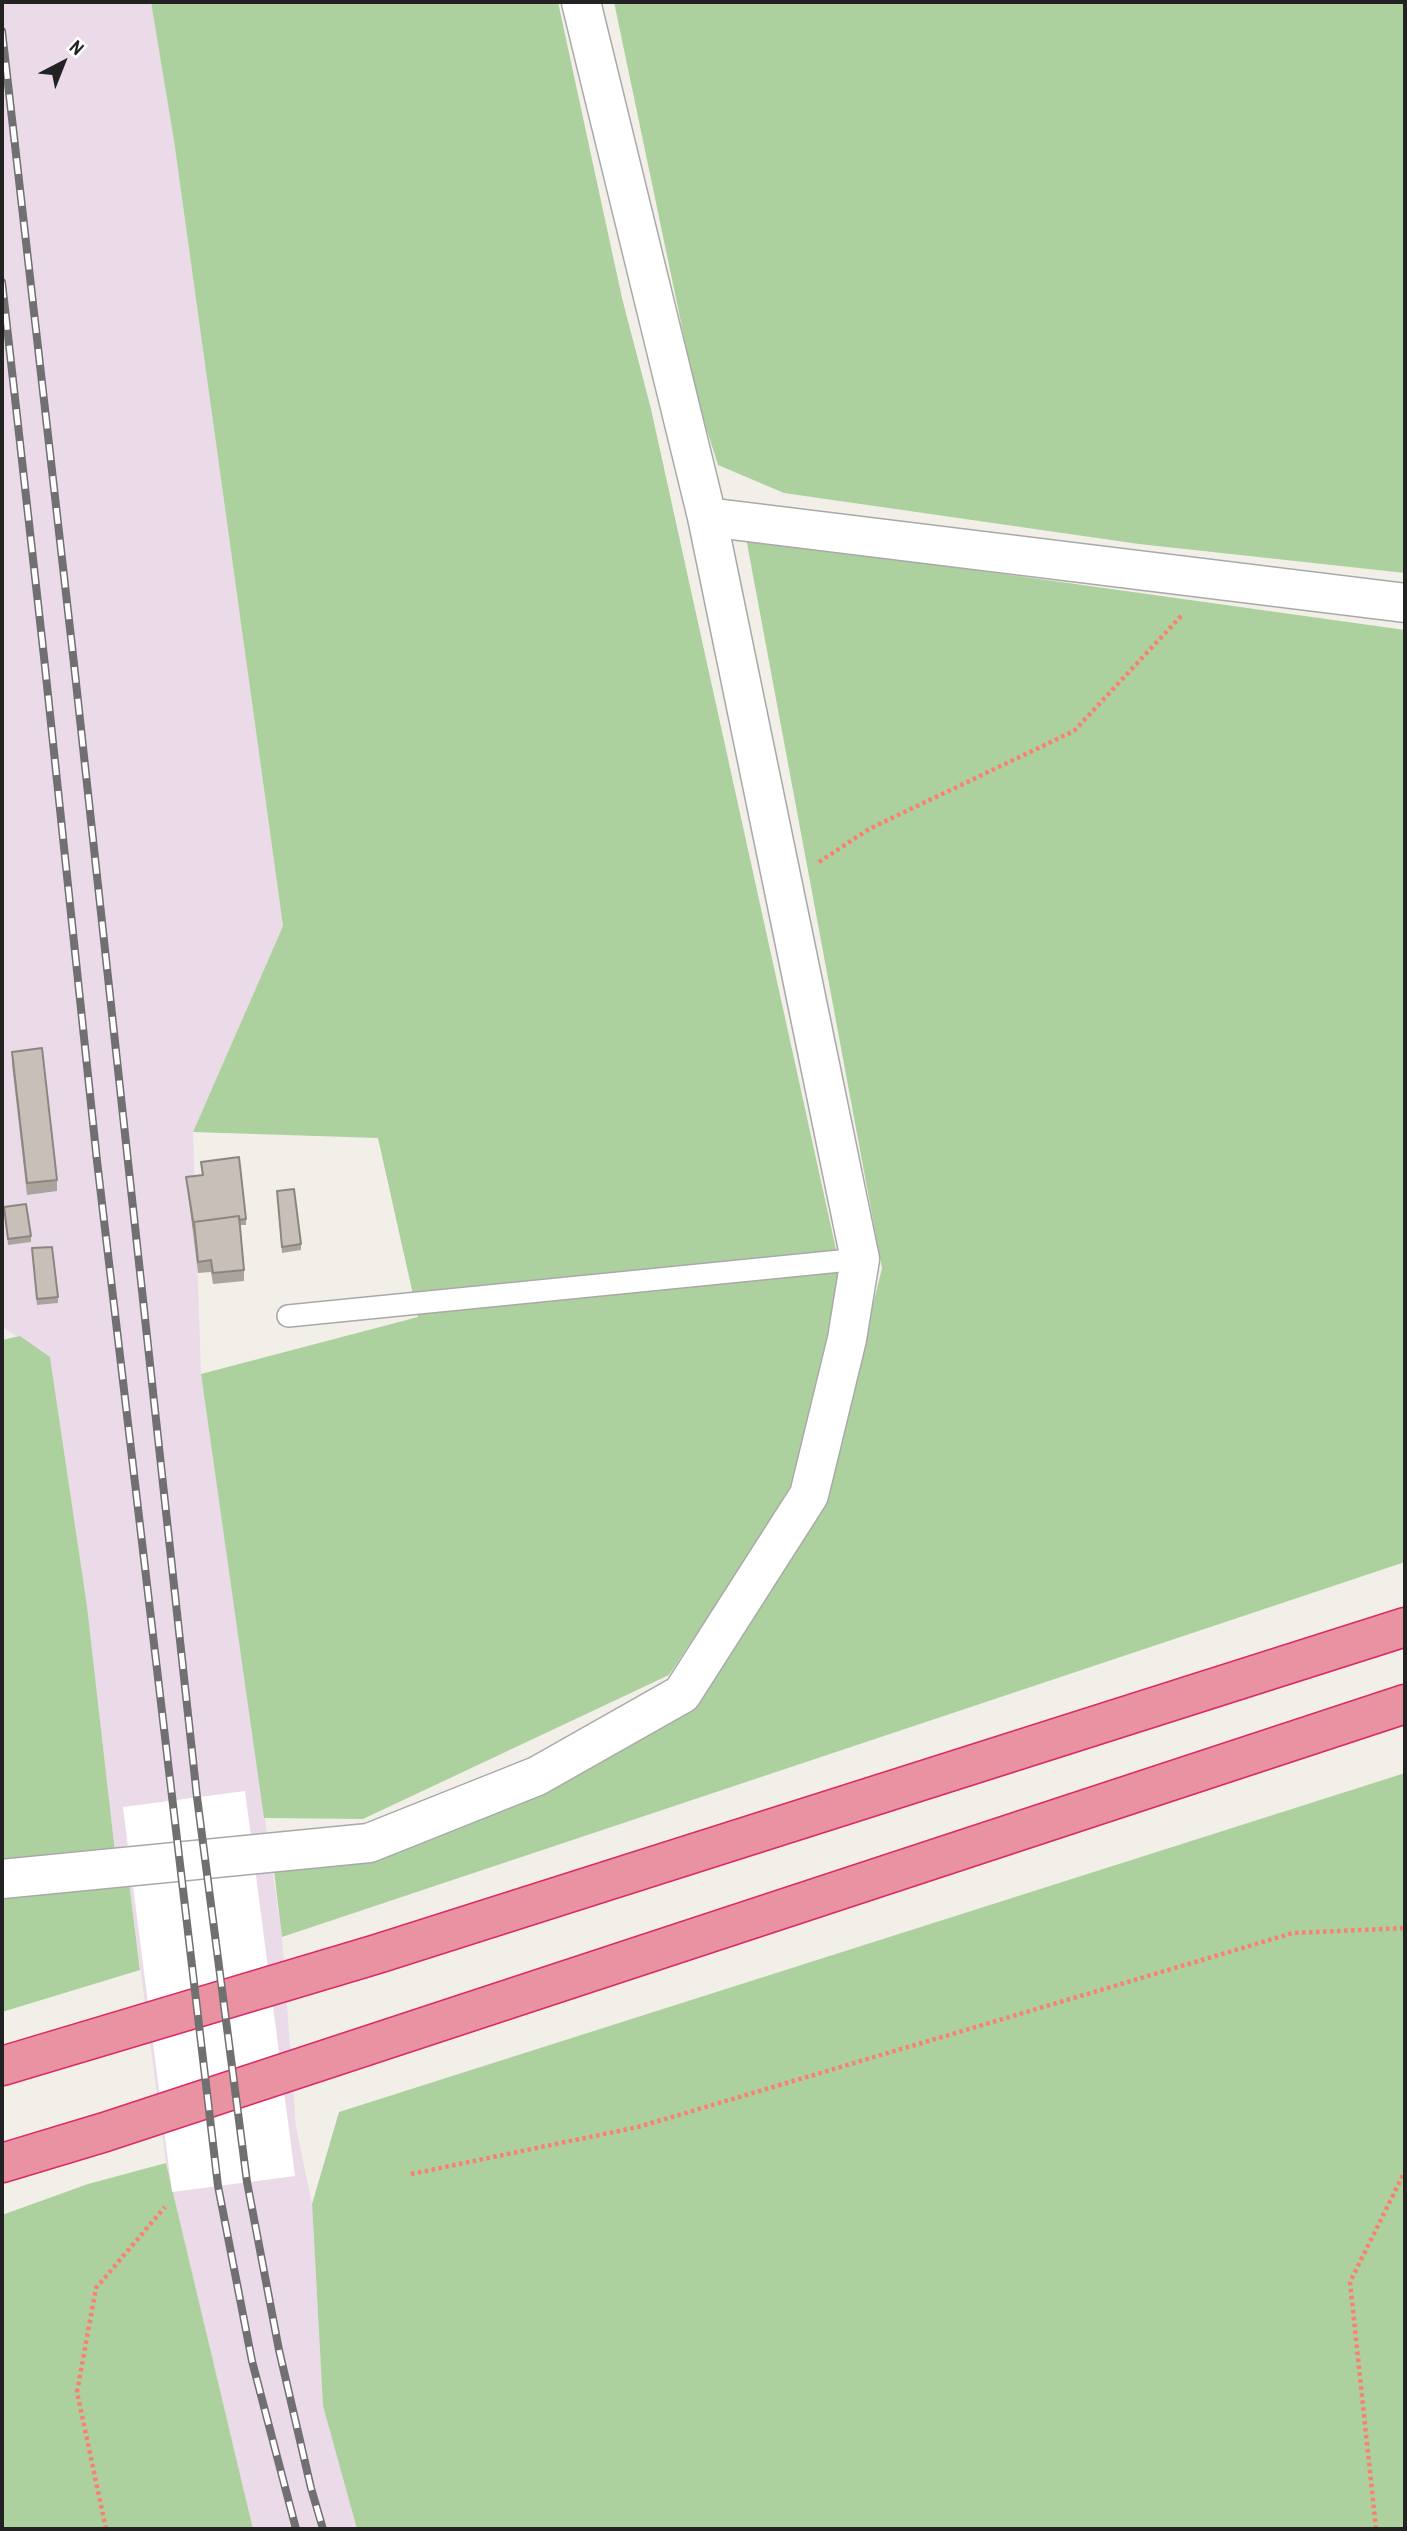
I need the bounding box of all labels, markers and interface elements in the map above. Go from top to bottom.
north arrow [28,28,98,98]
text: N [64,34,90,61]

